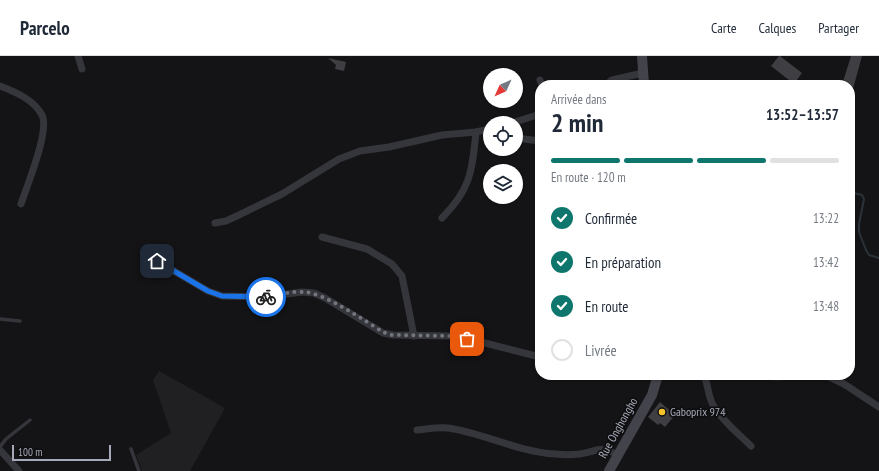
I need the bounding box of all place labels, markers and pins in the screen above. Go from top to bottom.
pin [140,244,174,278]
pin [450,322,484,356]
place label: Gaboprix 974 [670,404,726,419]
marker: Gaboprix 974 [657,407,667,417]

